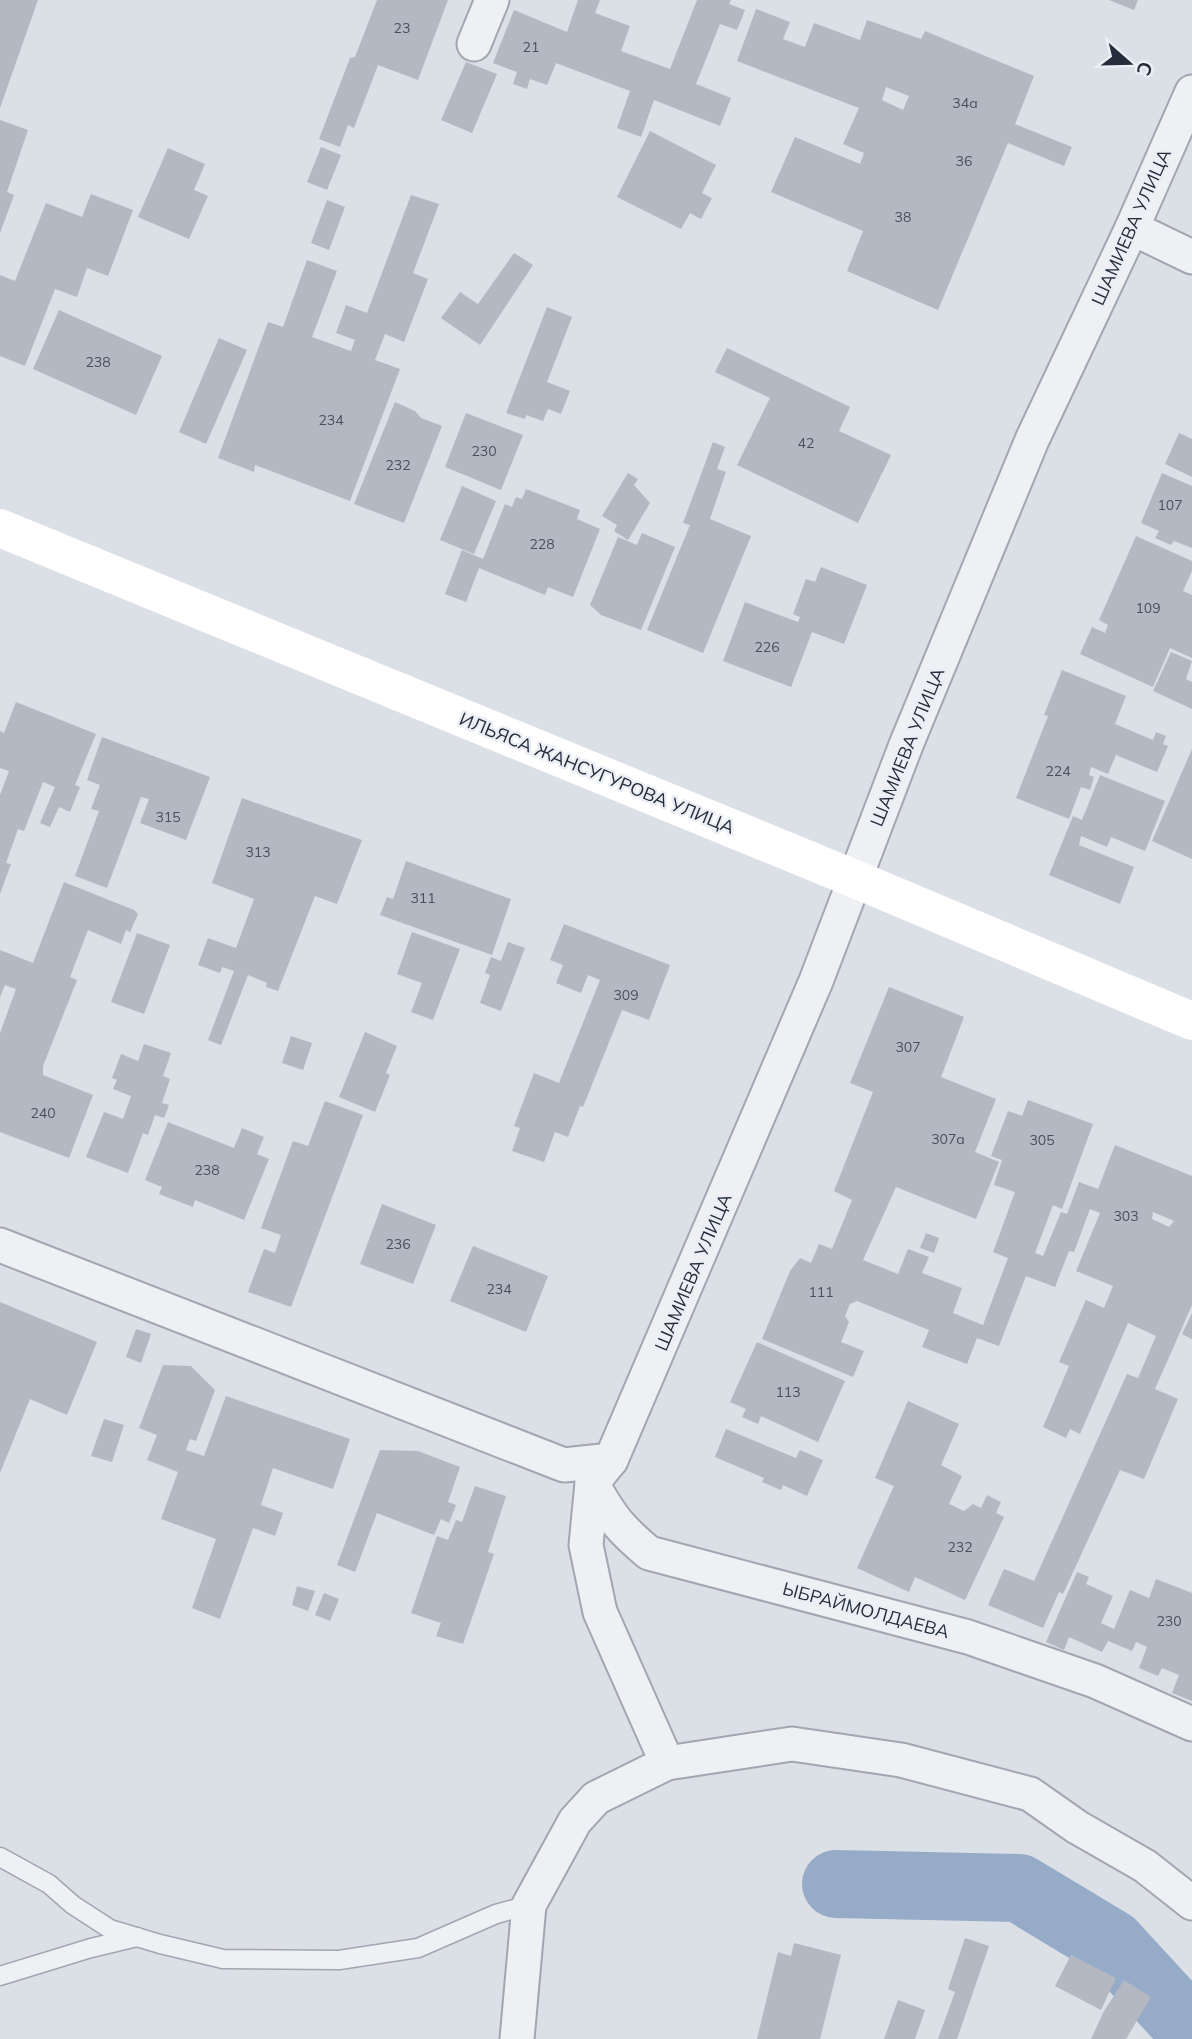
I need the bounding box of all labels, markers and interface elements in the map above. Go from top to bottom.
house number: 23 [394,19,410,37]
north arrow [1094,28,1164,98]
house number: 21 [523,38,539,56]
text: С [1131,59,1158,79]
house number: 34а [952,94,978,112]
street label: ШАМИЕВА УЛИЦА [1086,145,1176,309]
house number: 36 [956,152,972,170]
house number: 38 [895,208,911,226]
house number: 238 [85,353,111,371]
house number: 234 [318,411,344,429]
house number: 42 [798,434,814,452]
house number: 230 [471,442,497,460]
house number: 232 [385,456,411,474]
house number: 107 [1157,496,1183,514]
house number: 228 [529,535,555,553]
house number: 109 [1135,599,1161,617]
house number: 226 [754,638,780,656]
street label: ШАМИЕВА УЛИЦА [865,664,949,830]
street label: ИЛЬЯСА ЖАНСУГУРОВА УЛИЦА [456,707,738,839]
house number: 224 [1045,762,1071,780]
house number: 315 [155,808,181,826]
house number: 313 [245,843,271,861]
house number: 311 [410,889,436,907]
house number: 309 [613,986,639,1004]
house number: 307 [895,1038,921,1056]
house number: 240 [30,1104,56,1122]
house number: 307а [931,1130,965,1148]
house number: 305 [1029,1131,1055,1149]
house number: 238 [194,1161,220,1179]
street label: ШАМИЕВА УЛИЦА [649,1190,737,1354]
house number: 303 [1113,1207,1139,1225]
house number: 236 [385,1235,411,1253]
house number: 234 [486,1280,512,1298]
house number: 111 [808,1283,834,1301]
house number: 113 [775,1383,801,1401]
house number: 232 [947,1538,973,1556]
street label: ЫБРАЙМОЛДАЕВА [780,1577,952,1643]
house number: 230 [1156,1612,1182,1630]

